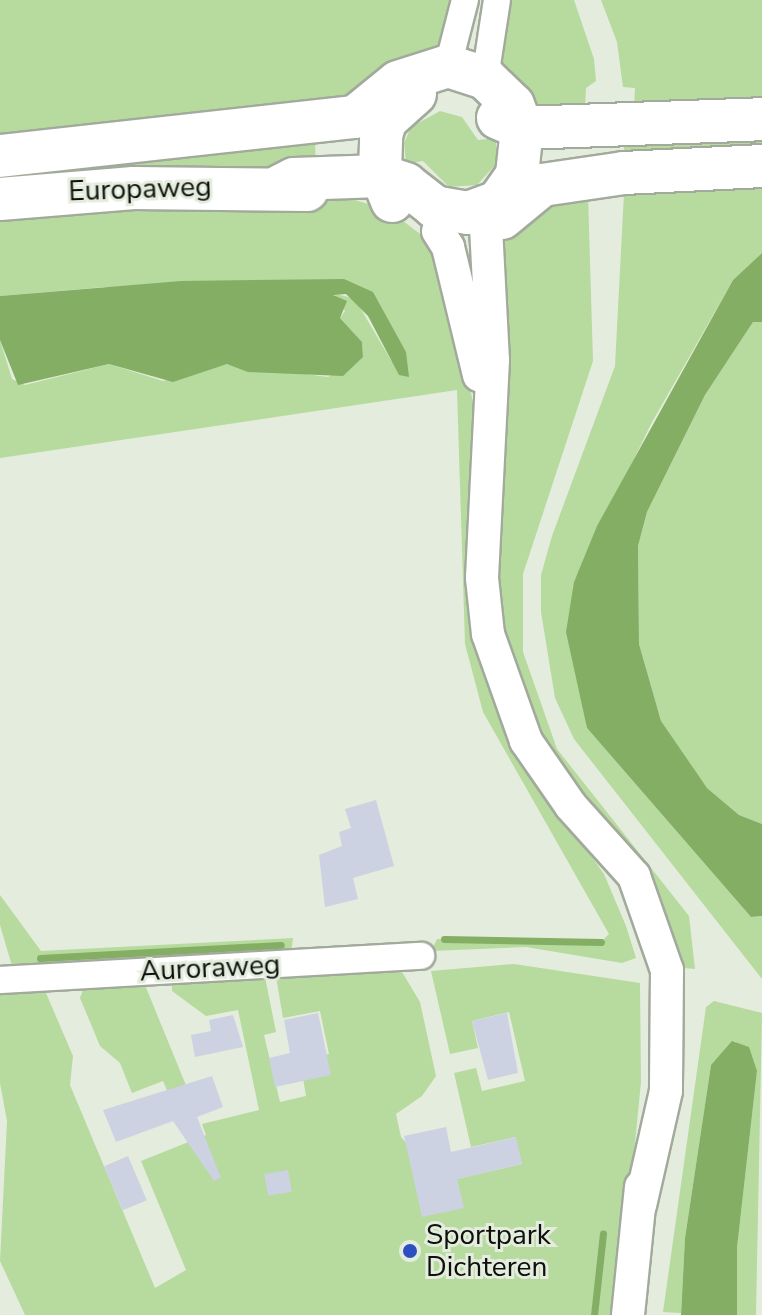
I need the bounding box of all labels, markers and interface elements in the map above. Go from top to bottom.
street label: Europaweg [68,170,212,208]
street label: Auroraweg [139,948,281,988]
place label: Sportpark Dichteren [426,1218,551,1284]
marker: Sportpark Dichteren [401,1242,419,1260]

